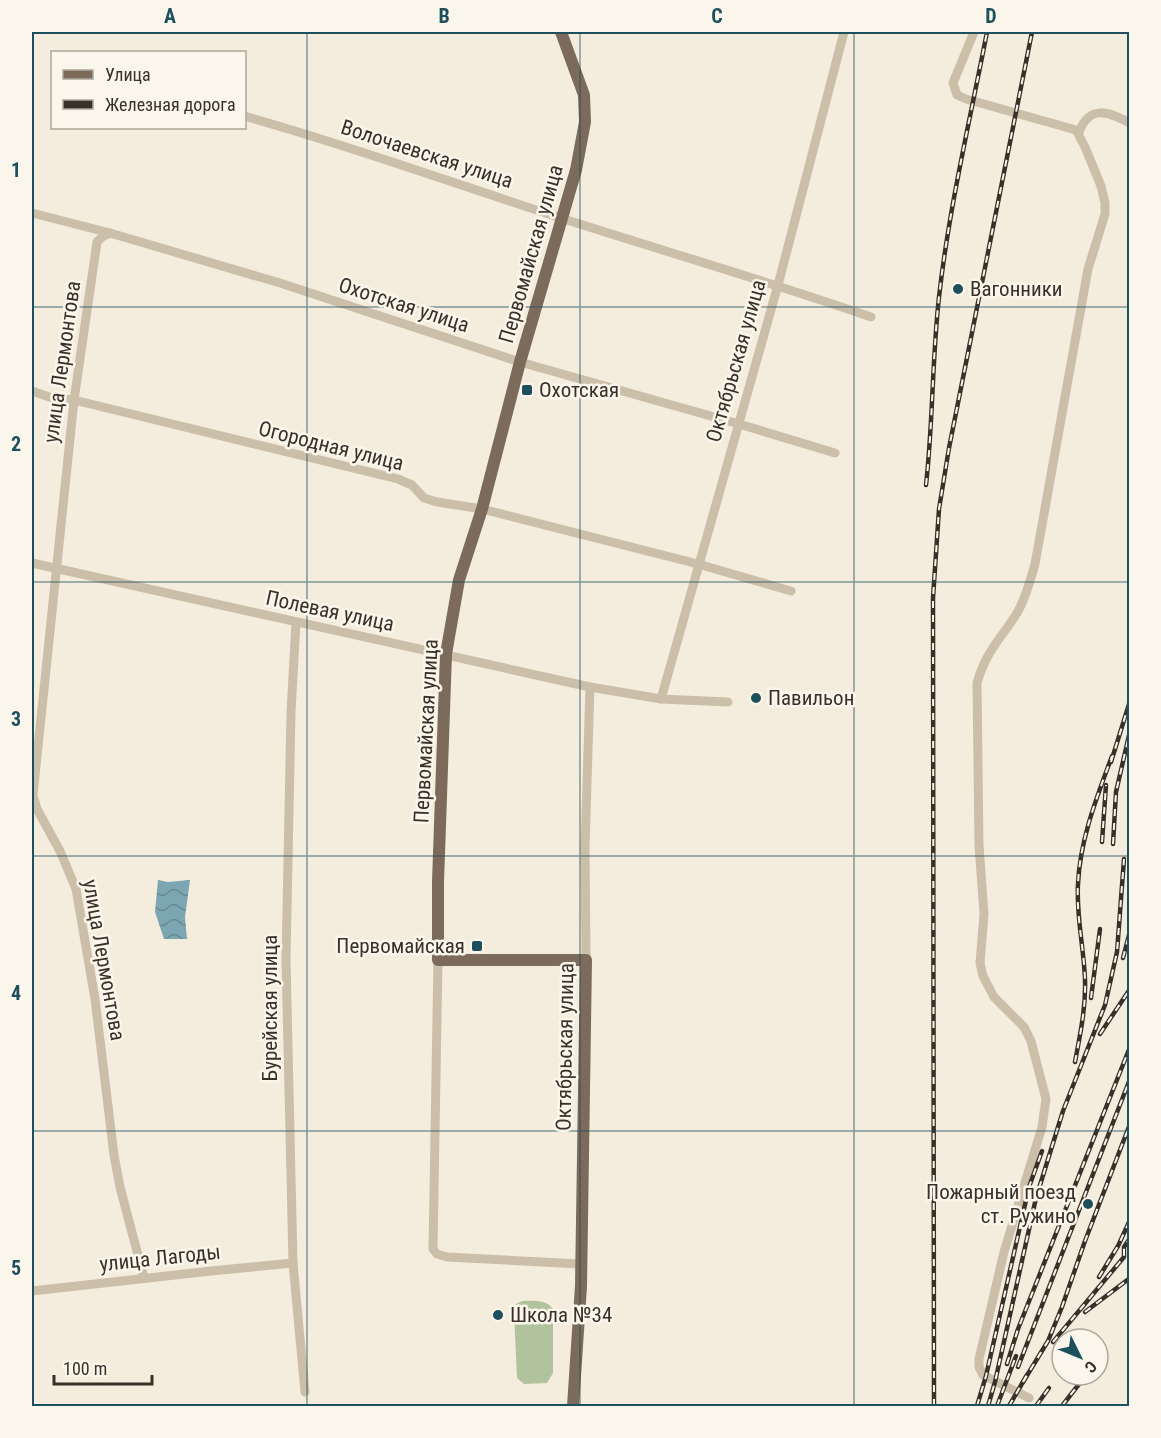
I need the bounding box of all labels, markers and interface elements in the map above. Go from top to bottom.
text: A [164,4,176,28]
text: B [438,4,450,28]
text: C [711,4,723,28]
text: D [985,4,997,28]
legend [51,51,246,129]
text: Улица [105,64,151,85]
text: Железная дорога [105,94,236,115]
street label: Волочаевская улица [338,115,516,193]
text: 1 [11,158,21,182]
street label: Первомайская улица [494,162,568,346]
street label: Охотская улица [336,273,472,337]
street label: Октябрьская улица [701,277,771,445]
place label: Вагонники [970,277,1063,301]
street label: улица Лермонтова [39,280,85,444]
marker: Вагонники [951,282,965,296]
place label: Охотская [539,378,619,402]
marker: Охотская [520,383,534,397]
street label: Огородная улица [256,416,406,476]
text: 2 [11,432,21,456]
street label: Полевая улица [264,586,396,636]
street label: Первомайская улица [409,638,443,824]
place label: Павильон [768,686,854,710]
marker: Павильон [749,691,763,705]
text: 3 [11,707,21,731]
street label: улица Лермонтова [78,878,130,1042]
place label: Первомайская [336,934,465,958]
street label: Бурейская улица [258,935,282,1081]
marker: Первомайская [470,939,484,953]
street label: Октябрьская улица [552,963,578,1131]
text: 4 [11,981,21,1005]
place label: Пожарный поезд ст. Ружино [926,1180,1076,1228]
marker: Пожарный поезд ст. Ружино [1081,1197,1095,1211]
street label: улица Лагоды [98,1240,222,1276]
text: 5 [11,1256,21,1280]
place label: Школа №34 [510,1303,612,1327]
marker: Школа №34 [491,1308,505,1322]
north arrow [1050,1327,1110,1387]
scale bar [54,1348,152,1386]
text: С [1081,1357,1101,1377]
text: 100 m [63,1358,107,1379]

